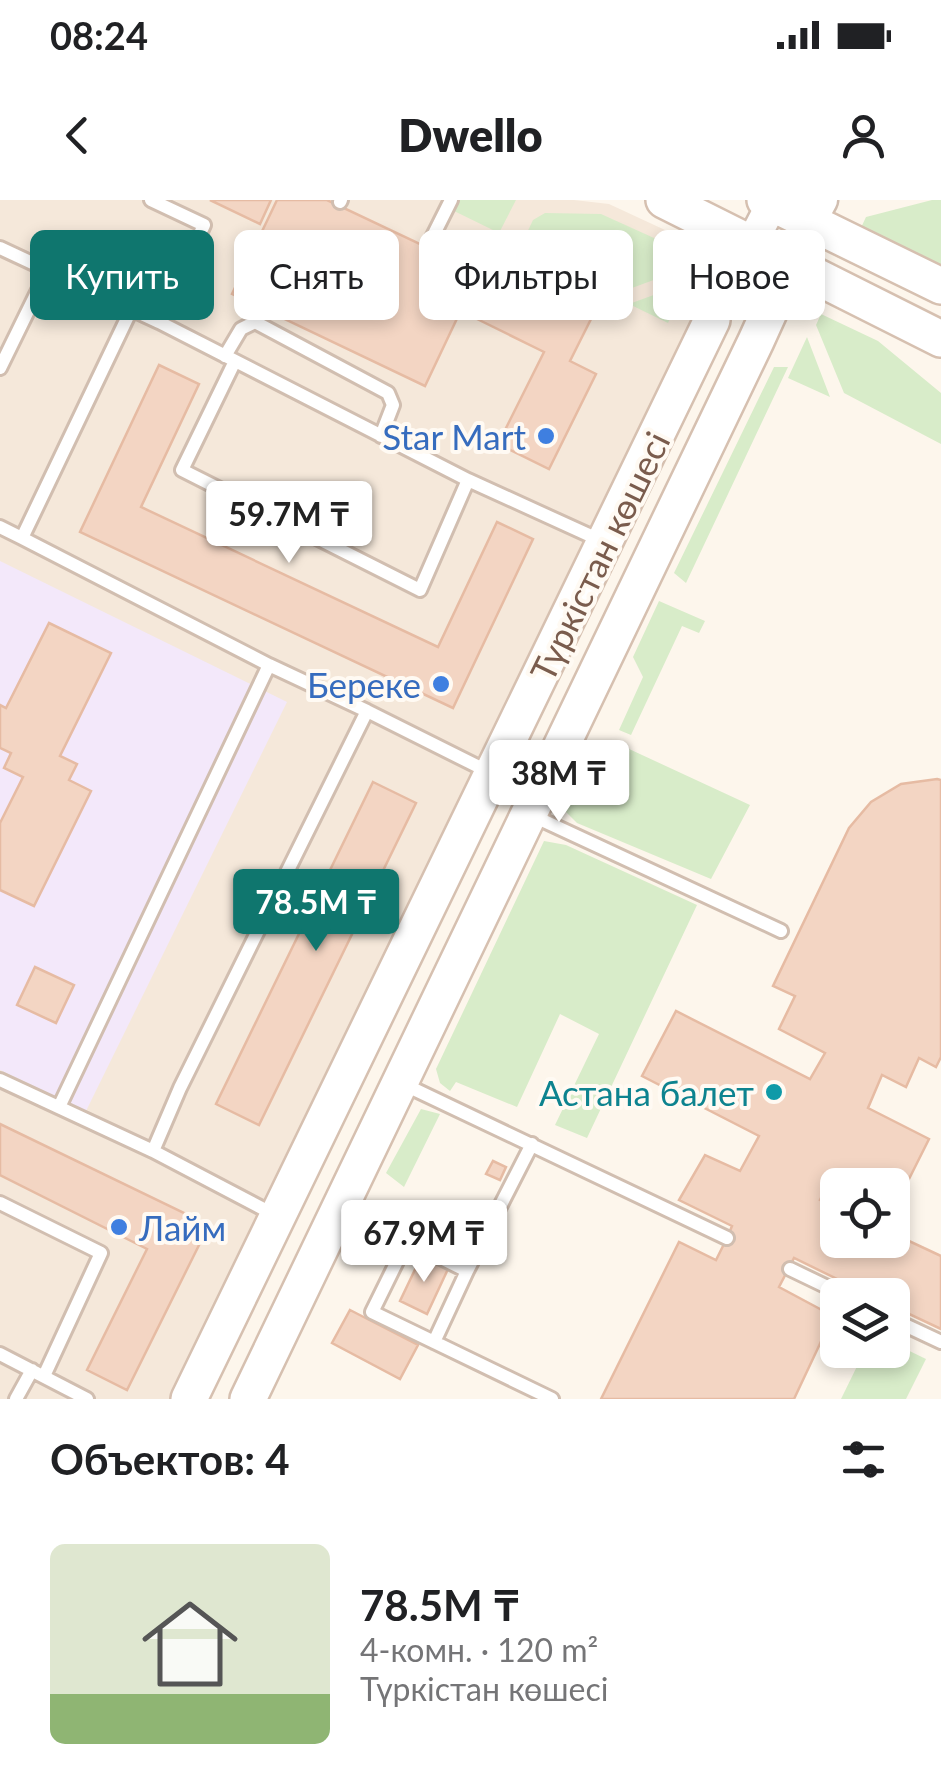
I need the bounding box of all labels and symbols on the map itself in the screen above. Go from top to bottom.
place label: Star Mart [382,415,526,457]
street label: Түркістан көшесі [521,425,677,687]
marker: Star Mart [535,425,557,447]
pin: 59.7M ₸ [197,481,381,566]
place label: Береке [307,663,421,705]
marker: Береке [430,673,452,695]
pin: 38M ₸ [489,740,629,825]
pin: 78.5M ₸ [224,869,408,954]
place label: Астана балет [539,1071,754,1113]
marker: Астана балет [763,1081,785,1103]
pin: 67.9M ₸ [332,1200,516,1285]
place label: Лайм [138,1206,226,1248]
marker: Лайм [108,1216,130,1238]

